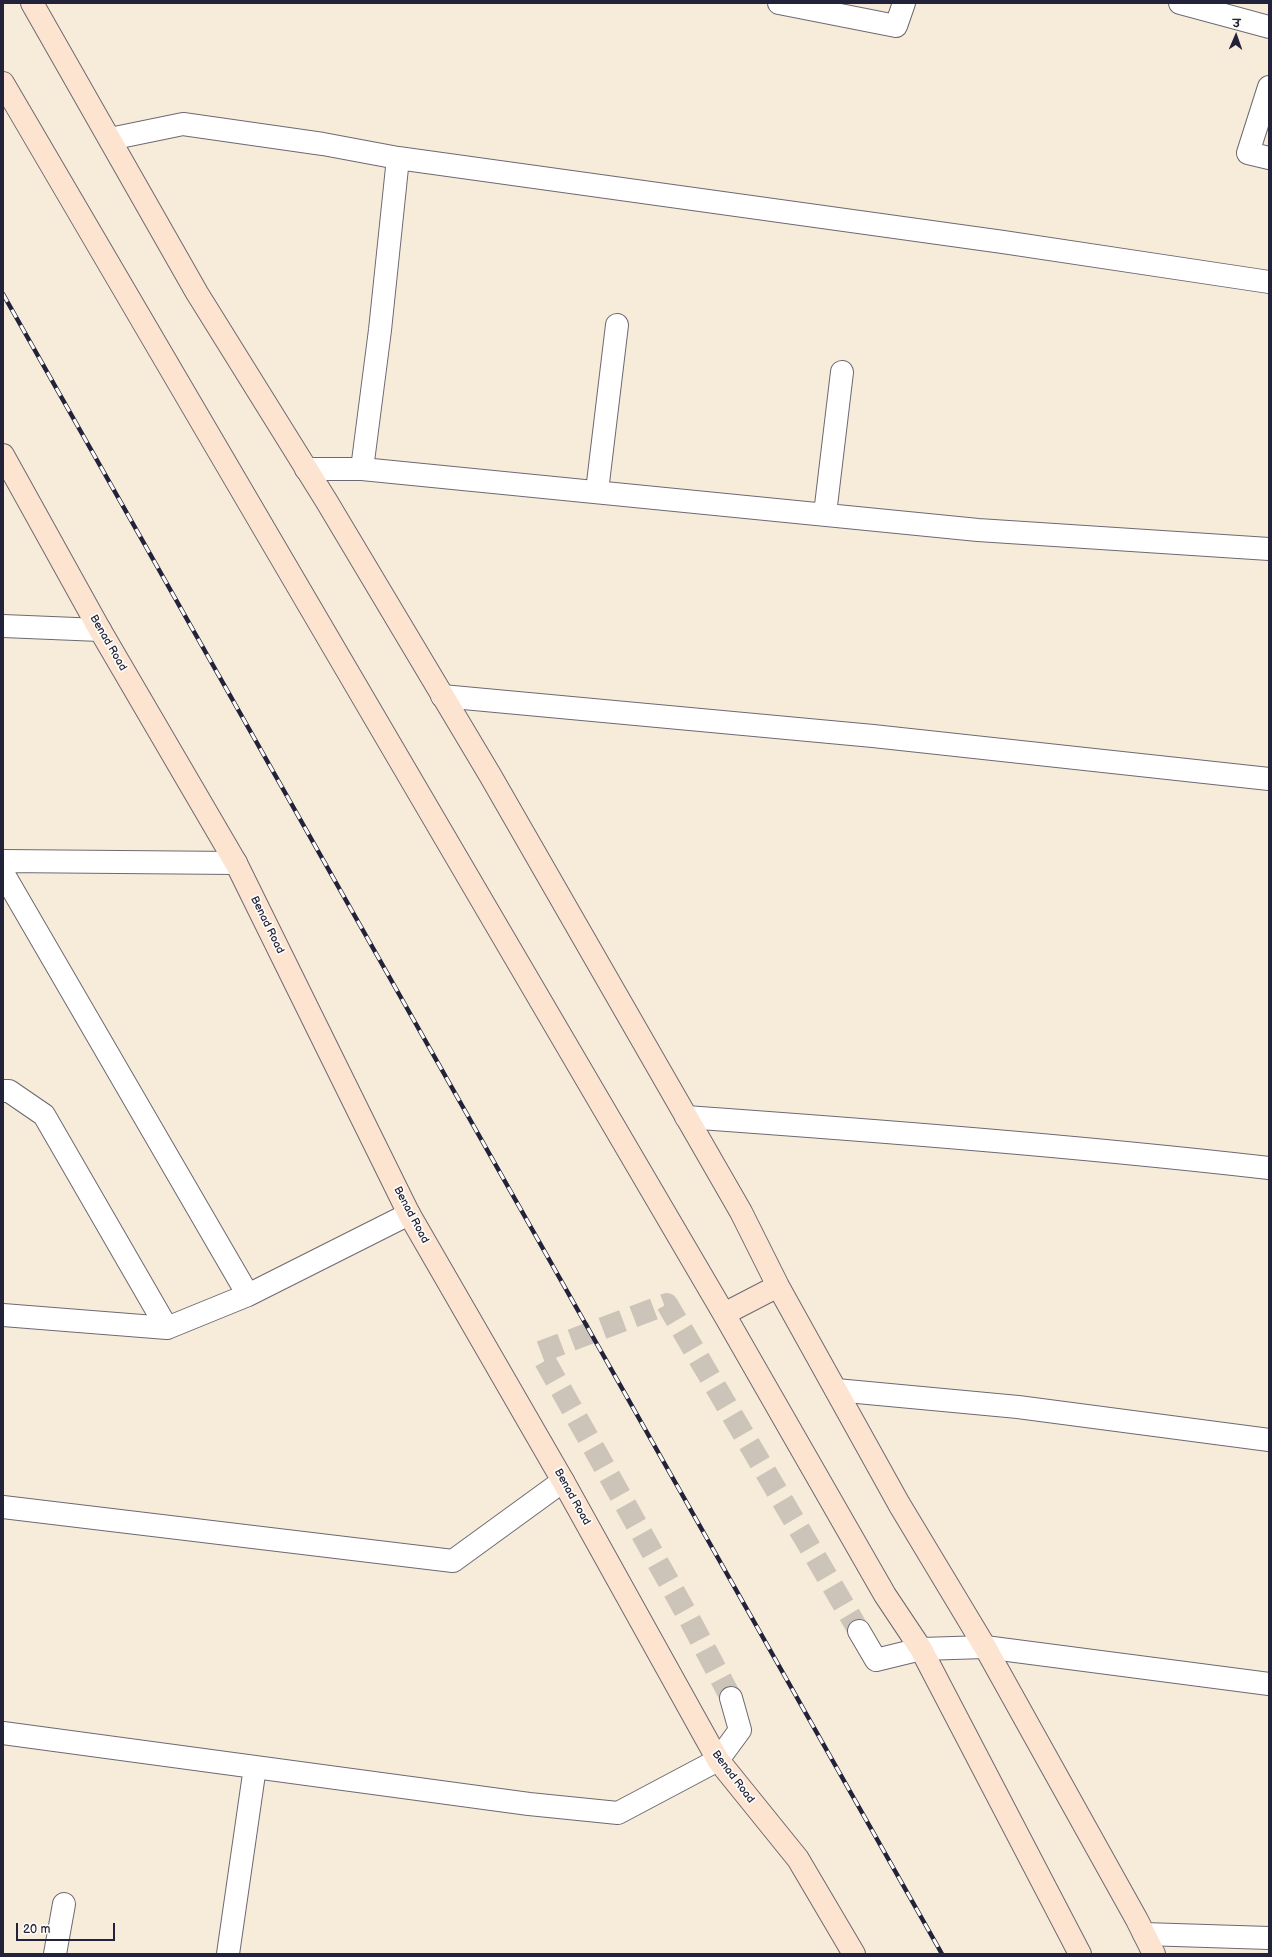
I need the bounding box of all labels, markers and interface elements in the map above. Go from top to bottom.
north arrow [1216,16,1256,56]
text: उ [1233,17,1240,30]
street label: Benad Road [87,613,129,673]
street label: Benad Road [247,894,287,956]
street label: Benad Road [391,1184,431,1246]
street label: Benad Road [551,1467,593,1527]
street label: Benad Road [709,1748,757,1806]
scale bar [18,1915,117,1941]
text: 20 m [23,1922,50,1937]

